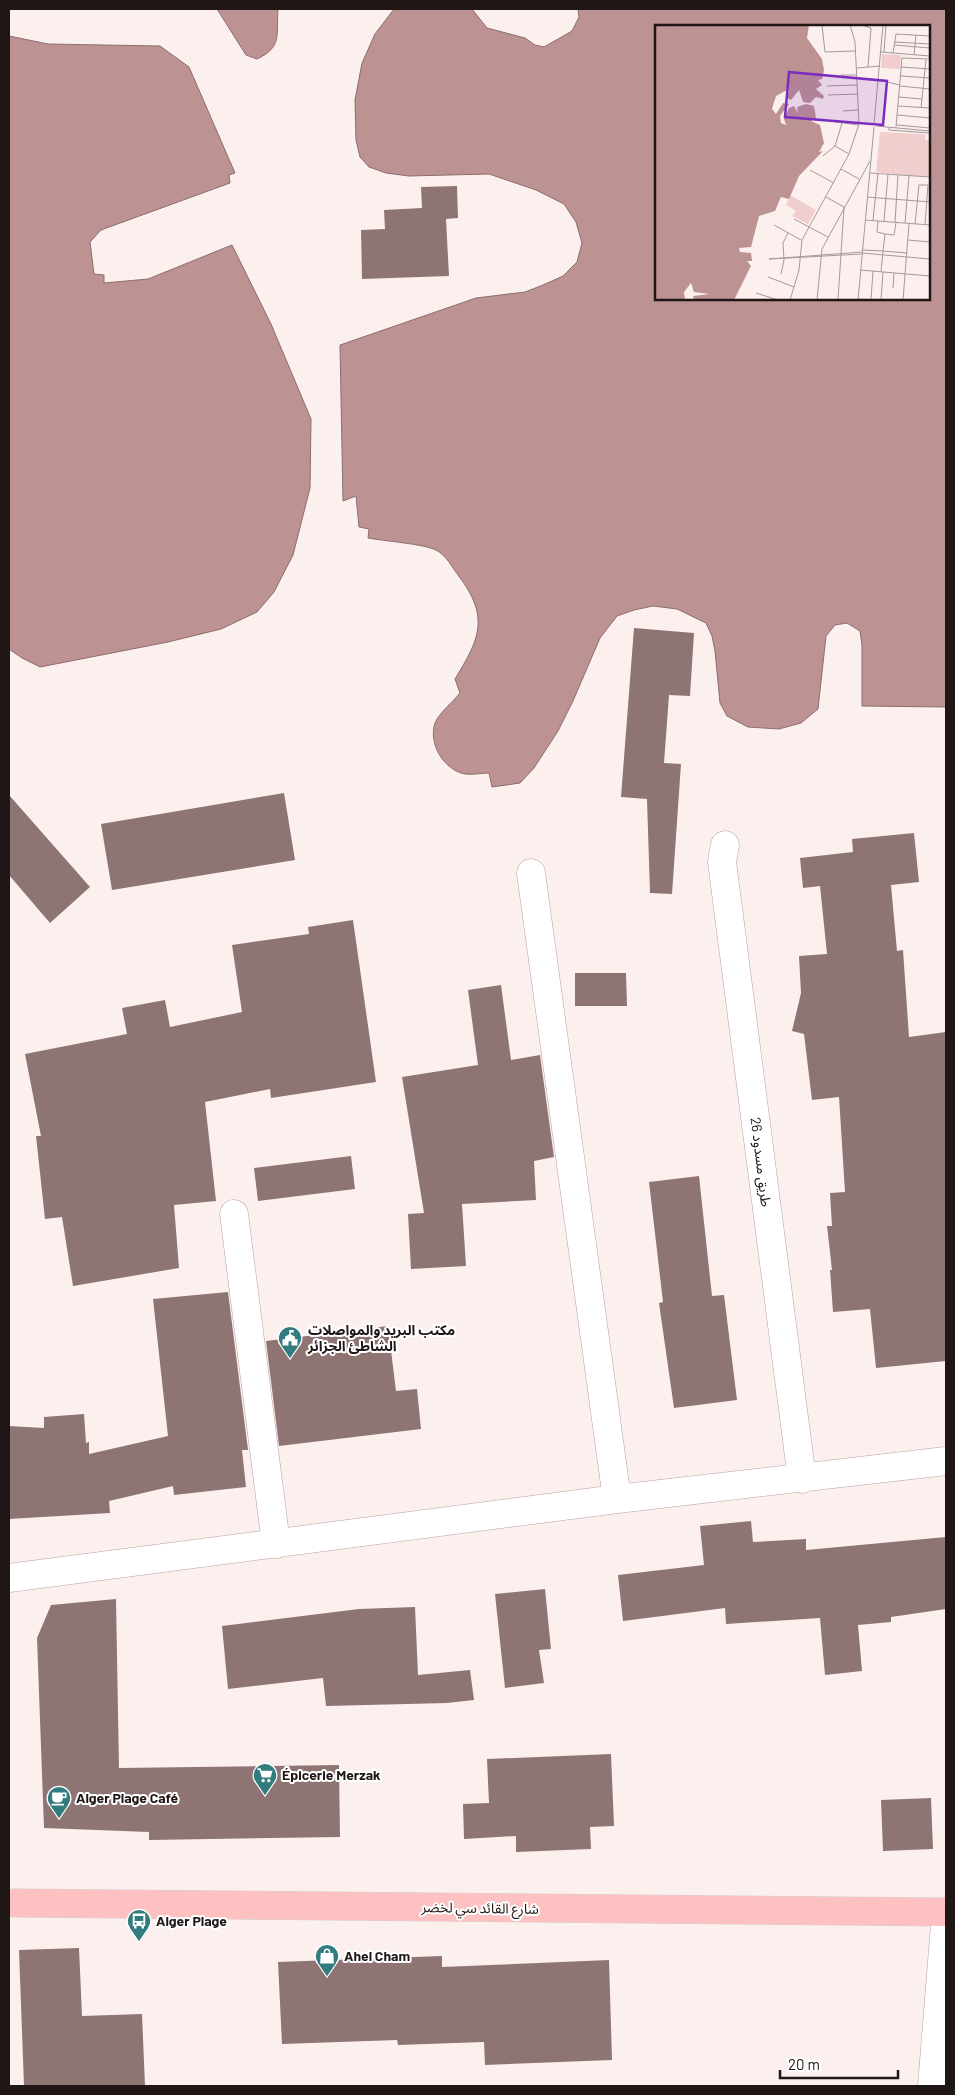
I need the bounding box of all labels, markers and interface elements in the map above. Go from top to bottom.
inset map [655,25,930,300]
street label: طريق مسدود 26 [746,1116,775,1208]
place label: مكتب البريد والمواصلات الشاطئ الجزائر [307,1321,455,1355]
public building icon: مكتب البريد والمواصلات الشاطئ الجزائر [277,1325,303,1359]
supermarket icon: Épicerie Merzak [252,1762,278,1796]
place label: Épicerie Merzak [282,1766,381,1783]
cafe icon: Alger Plage Café [46,1785,72,1819]
place label: Alger Plage Café [76,1789,178,1806]
street label: شارع القائد سي لخضر [420,1898,539,1920]
bus stop icon: Alger Plage [126,1908,152,1942]
place label: Alger Plage [156,1912,227,1929]
shop icon: Ahel Cham [314,1943,340,1977]
place label: Ahel Cham [344,1947,410,1964]
scale bar [780,2048,898,2080]
text: 20 m [788,2055,820,2073]

